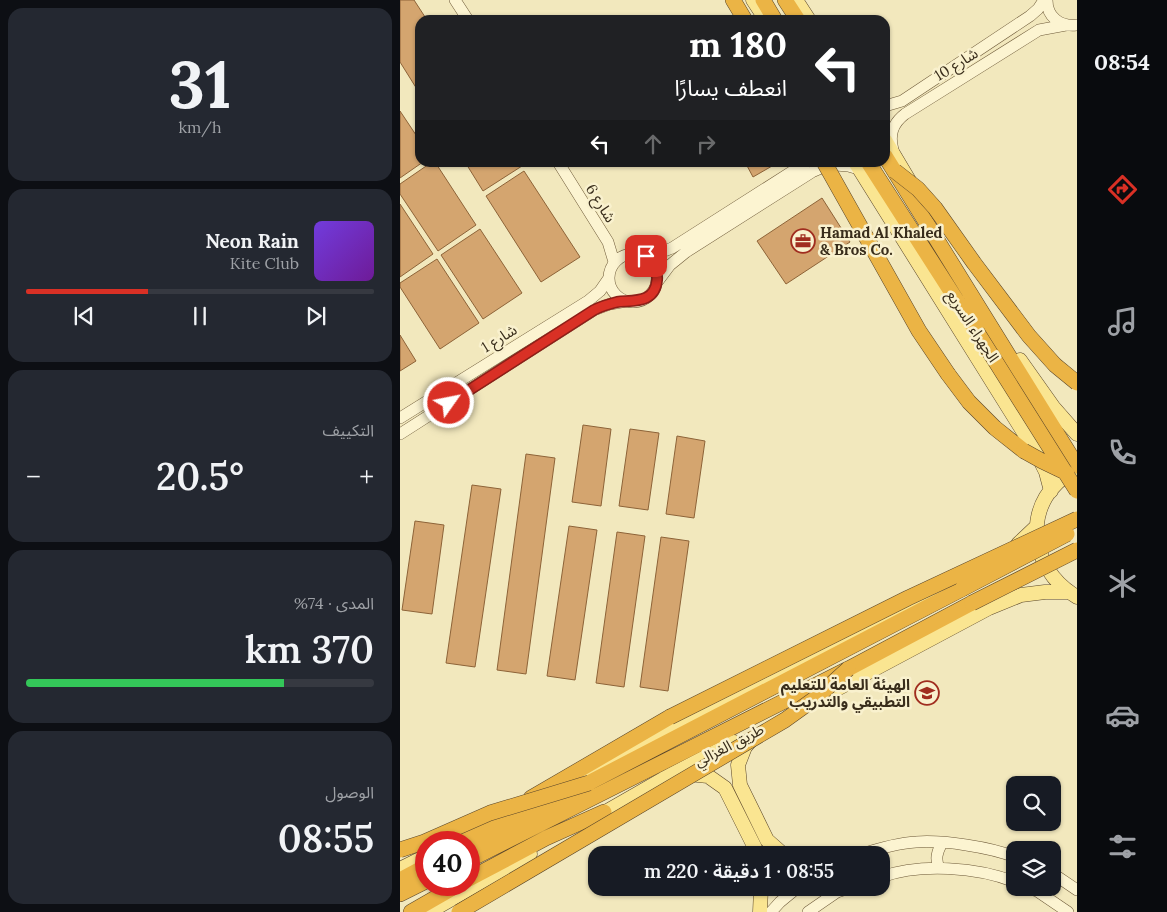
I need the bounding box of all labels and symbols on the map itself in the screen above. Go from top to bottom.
street label: شارع 10 [931,43,983,87]
street label: شارع 6 [579,180,620,228]
place label: Hamad Al Khaled & Bros Co. [820,223,943,259]
office icon: Hamad Al Khaled & Bros Co. [790,228,816,254]
pin [625,235,667,277]
street label: الجهراء السريع [940,286,1003,367]
street label: شارع 1 [478,320,522,359]
position arrow [422,376,474,428]
place label: الهيئة العامة للتعليم التطبيقي والتدريب [781,675,910,713]
school or university icon: الهيئة العامة للتعليم التطبيقي والتدريب [914,680,940,706]
street label: طريق الغزالي [691,719,768,773]
speed limit sign: 40 [415,831,480,896]

